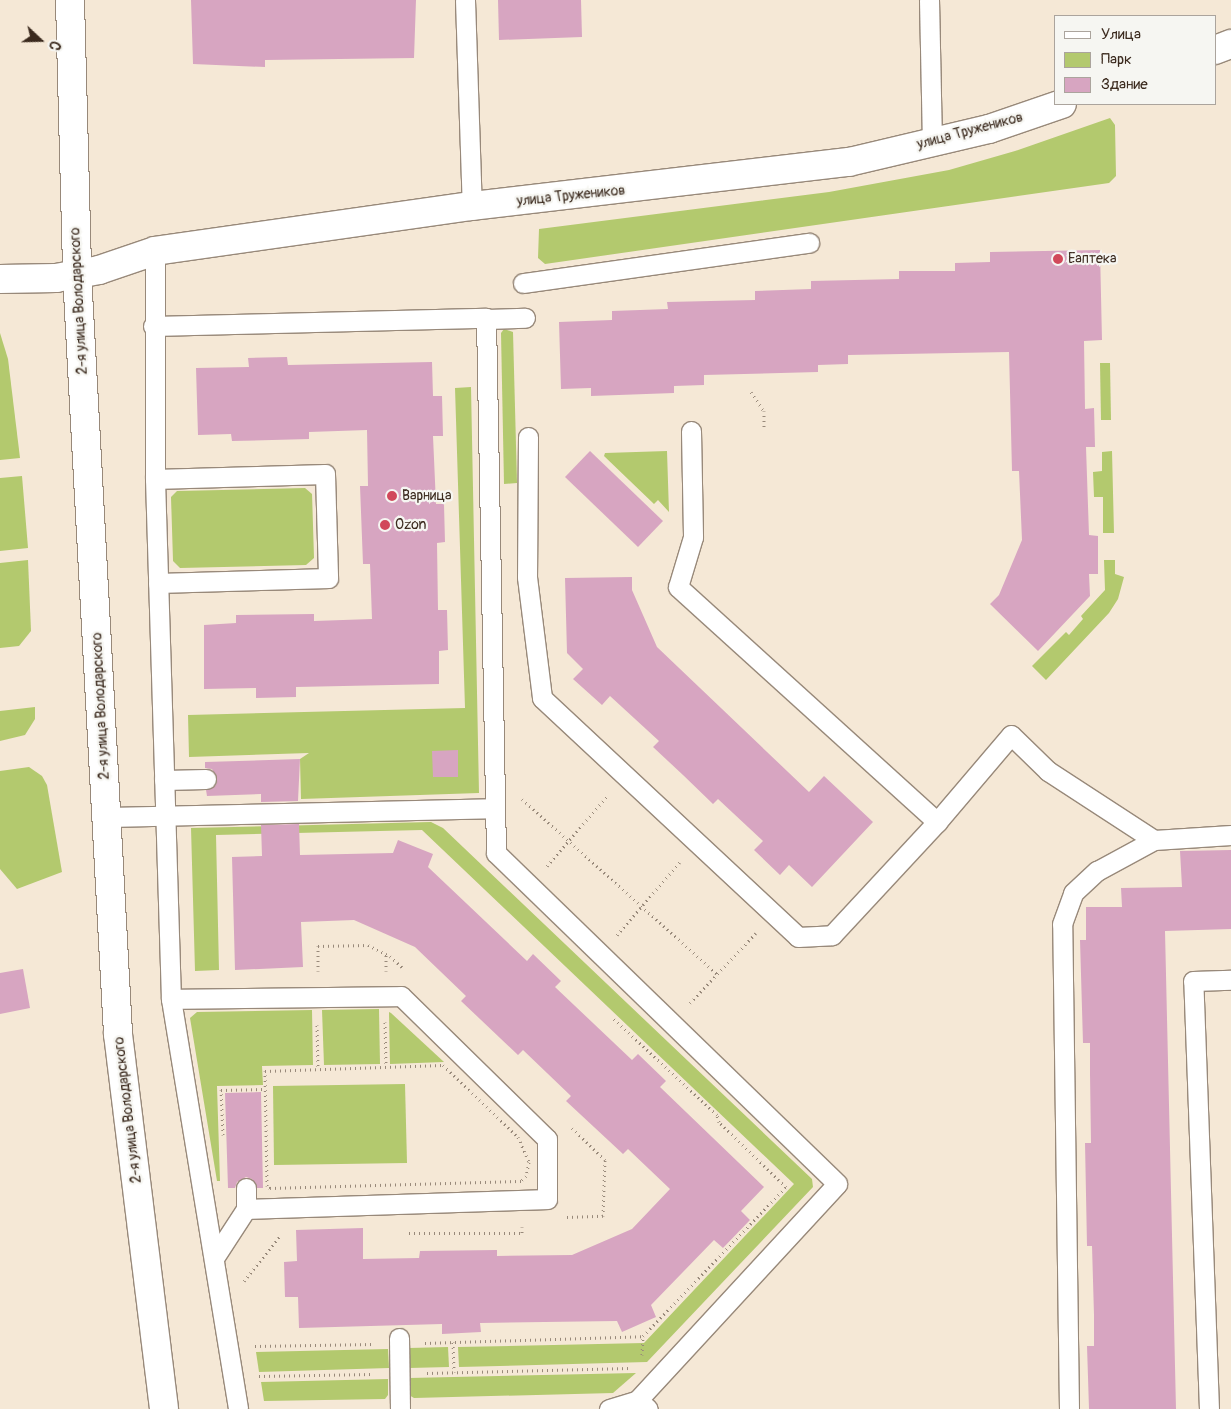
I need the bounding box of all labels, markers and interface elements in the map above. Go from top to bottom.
north arrow [15,15,65,65]
legend [1054,15,1216,105]
text: Улица [1101,25,1141,44]
text: С [45,38,64,53]
text: Парк [1101,50,1132,69]
text: Здание [1101,75,1148,94]
street label: улица Тружеников [915,109,1025,153]
street label: улица Тружеников [516,182,626,210]
street label: 2-я улица Володарского [67,227,91,375]
place label: Еаптека [1068,251,1117,267]
marker: Еаптека [1052,253,1064,265]
place label: Варница [402,488,452,504]
marker: Варница [386,490,398,502]
place label: Ozon [395,517,426,533]
marker: Ozon [379,519,391,531]
street label: 2-я улица Володарского [89,632,113,780]
street label: 2-я улица Володарского [111,1036,145,1184]

